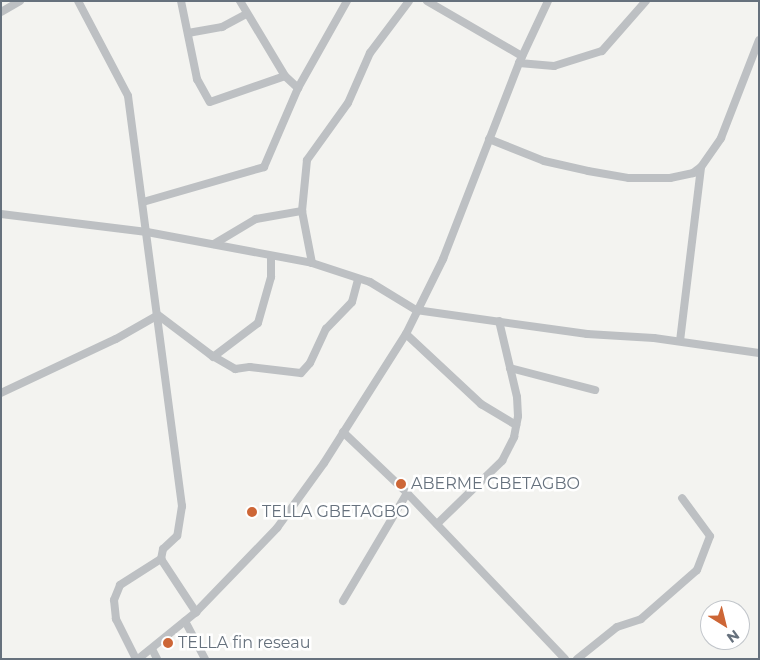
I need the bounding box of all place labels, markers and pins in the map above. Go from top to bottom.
place label: ABERME GBETAGBO [411,474,580,494]
marker: ABERME GBETAGBO [395,478,407,490]
place label: TELLA GBETAGBO [262,502,409,522]
marker: TELLA GBETAGBO [246,506,258,518]
place label: TELLA fin reseau [178,633,310,653]
marker: TELLA fin reseau [162,637,174,649]

